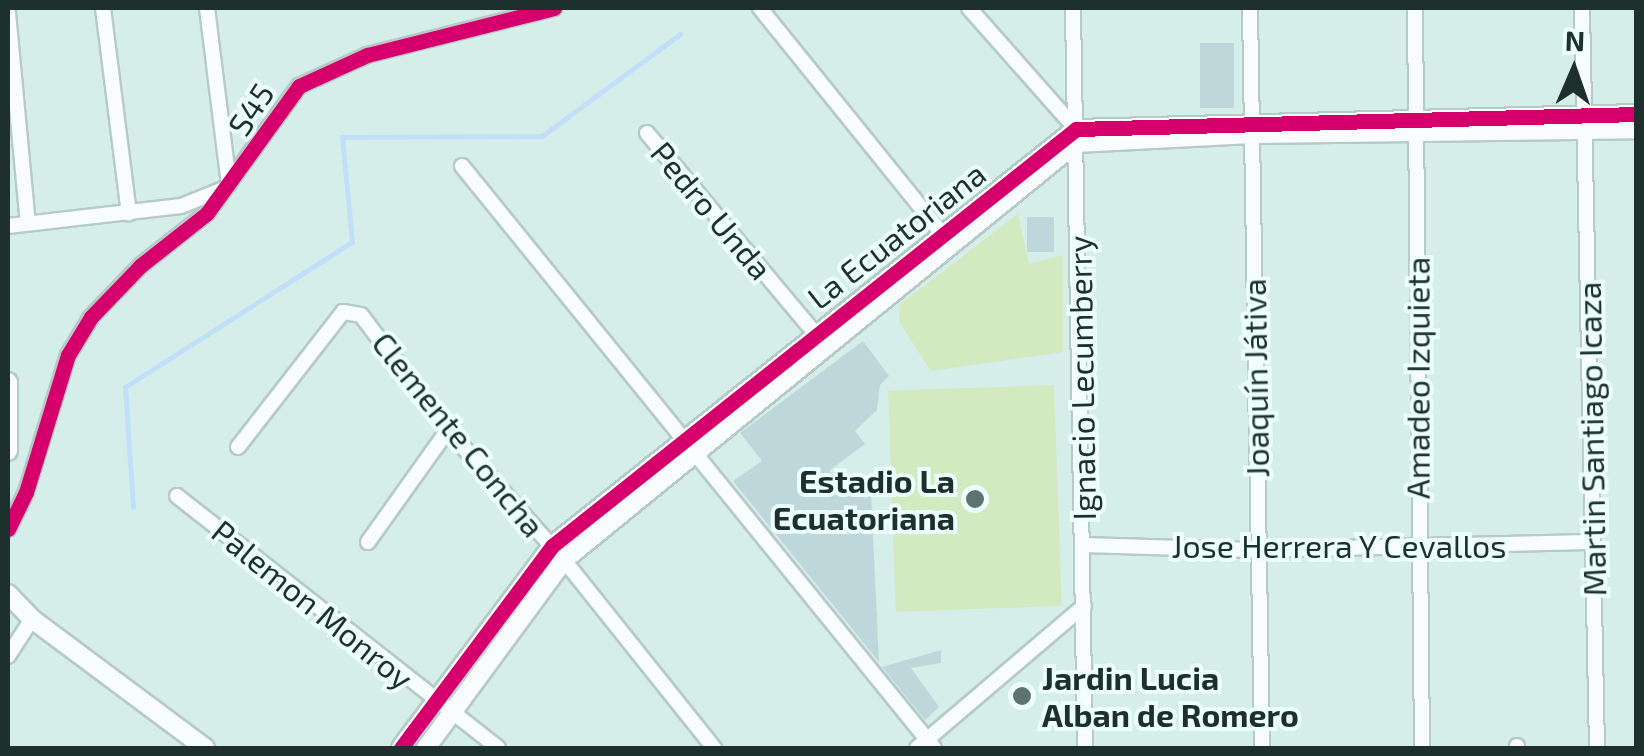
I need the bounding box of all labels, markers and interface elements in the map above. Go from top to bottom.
north arrow [1524,20,1624,120]
text: N [1564,23,1586,57]
street label: S45 [219,76,281,142]
street label: Pedro Unda [643,133,781,287]
street label: La Ecuatoriana [799,154,993,316]
street label: Ignacio Lecumberry [1059,235,1103,521]
street label: Amadeo Izquieta [1398,257,1436,499]
street label: Joaquín Játiva [1234,278,1276,478]
street label: Martin Santiago Icaza [1569,281,1613,597]
street label: Clemente Concha [365,324,553,544]
place label: Estadio La Ecuatoriana [773,462,955,537]
marker: Estadio La Ecuatoriana [964,488,986,510]
street label: Palemon Monroy [205,511,421,697]
street label: Jose Herrera Y Cevallos [1171,526,1507,564]
place label: Jardin Lucia Alban de Romero [1042,659,1299,734]
marker: Jardin Lucia Alban de Romero [1011,685,1033,707]

